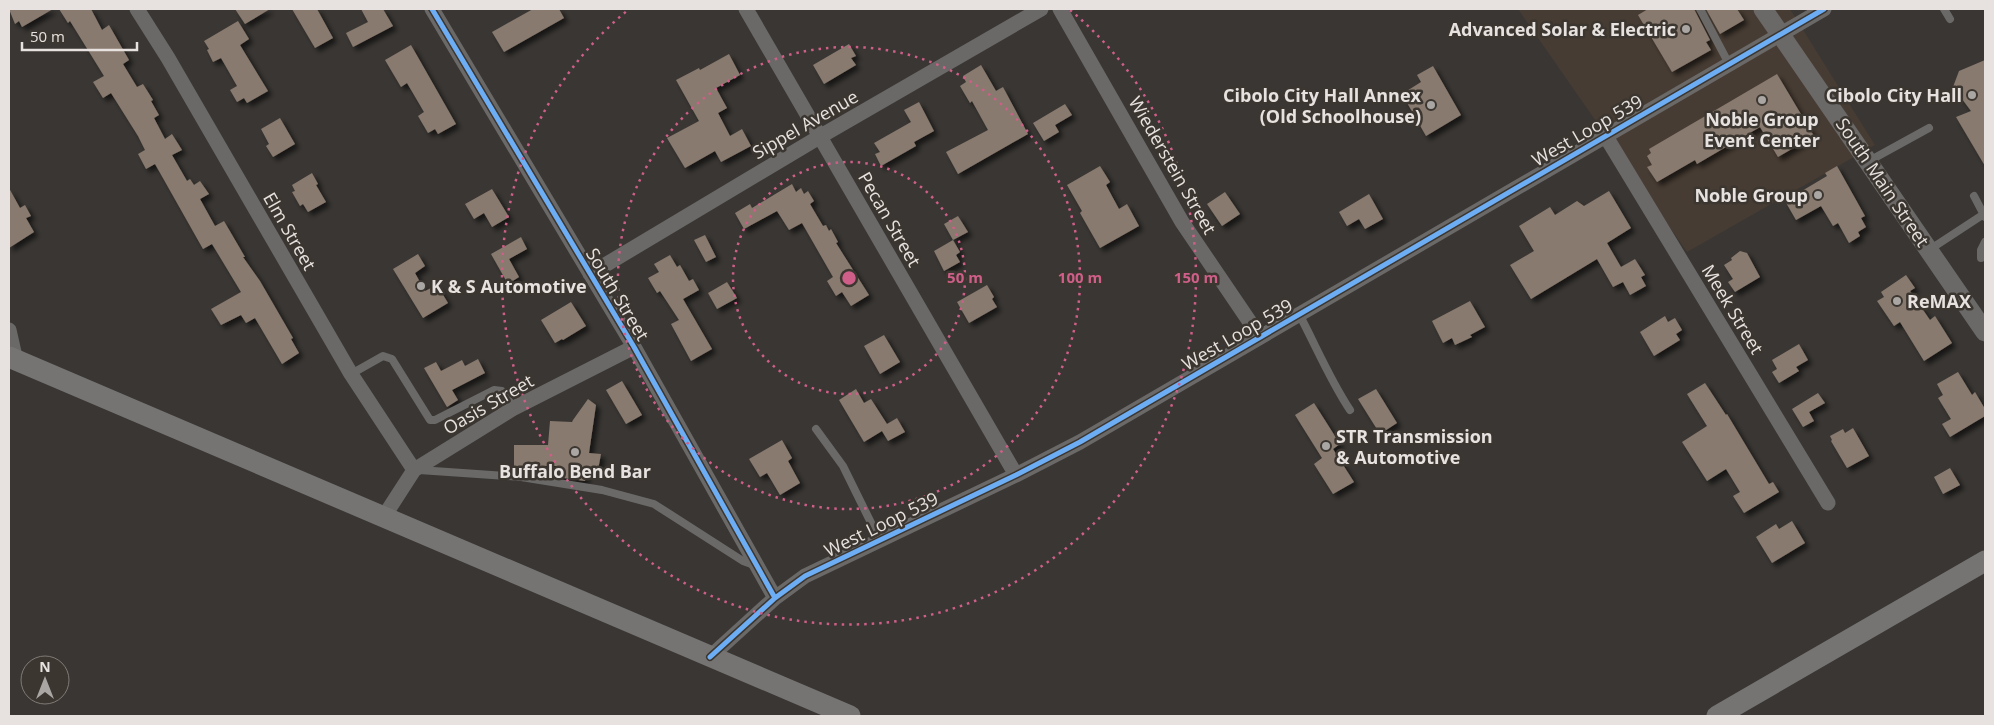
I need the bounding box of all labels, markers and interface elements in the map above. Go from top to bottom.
place label: Advanced Solar & Electric [1449,17,1676,41]
scale bar [22,20,138,52]
marker: Advanced Solar & Electric [1680,23,1692,35]
text: 50 m [30,26,65,46]
place label: Cibolo City Hall Annex (Old Schoolhouse) [1223,83,1422,128]
place label: Cibolo City Hall [1826,83,1962,107]
street label: Sippel Avenue [748,84,862,164]
street label: West Loop 539 [1527,89,1647,171]
marker: Cibolo City Hall [1966,89,1978,101]
street label: Wiederstein Street [1124,92,1222,238]
marker: Noble Group Event Center [1756,94,1768,106]
marker: Cibolo City Hall Annex (Old Schoolhouse) [1425,99,1437,111]
place label: Noble Group Event Center [1704,107,1820,152]
street label: South Main Street [1831,113,1935,251]
street label: Pecan Street [853,167,927,271]
place label: Noble Group [1694,183,1808,207]
street label: Elm Street [258,188,322,274]
marker: Noble Group [1812,189,1824,201]
street label: South Street [581,243,655,345]
street label: Meek Street [1697,260,1769,358]
text: 50 m [947,267,983,287]
text: 100 m [1058,267,1102,287]
text: 150 m [1174,267,1218,287]
centre of rings [840,269,858,287]
place label: K & S Automotive [431,274,587,298]
marker: K & S Automotive [415,280,427,292]
place label: ReMAX [1907,289,1971,313]
street label: West Loop 539 [1177,293,1297,375]
marker: ReMAX [1891,295,1903,307]
street label: Oasis Street [438,368,538,440]
place label: STR Transmission & Automotive [1336,424,1493,469]
marker: STR Transmission & Automotive [1320,440,1332,452]
marker: Buffalo Bend Bar [569,446,581,458]
place label: Buffalo Bend Bar [499,459,651,483]
street label: West Loop 539 [820,486,942,562]
north arrow [20,655,70,705]
text: N [39,657,51,676]

